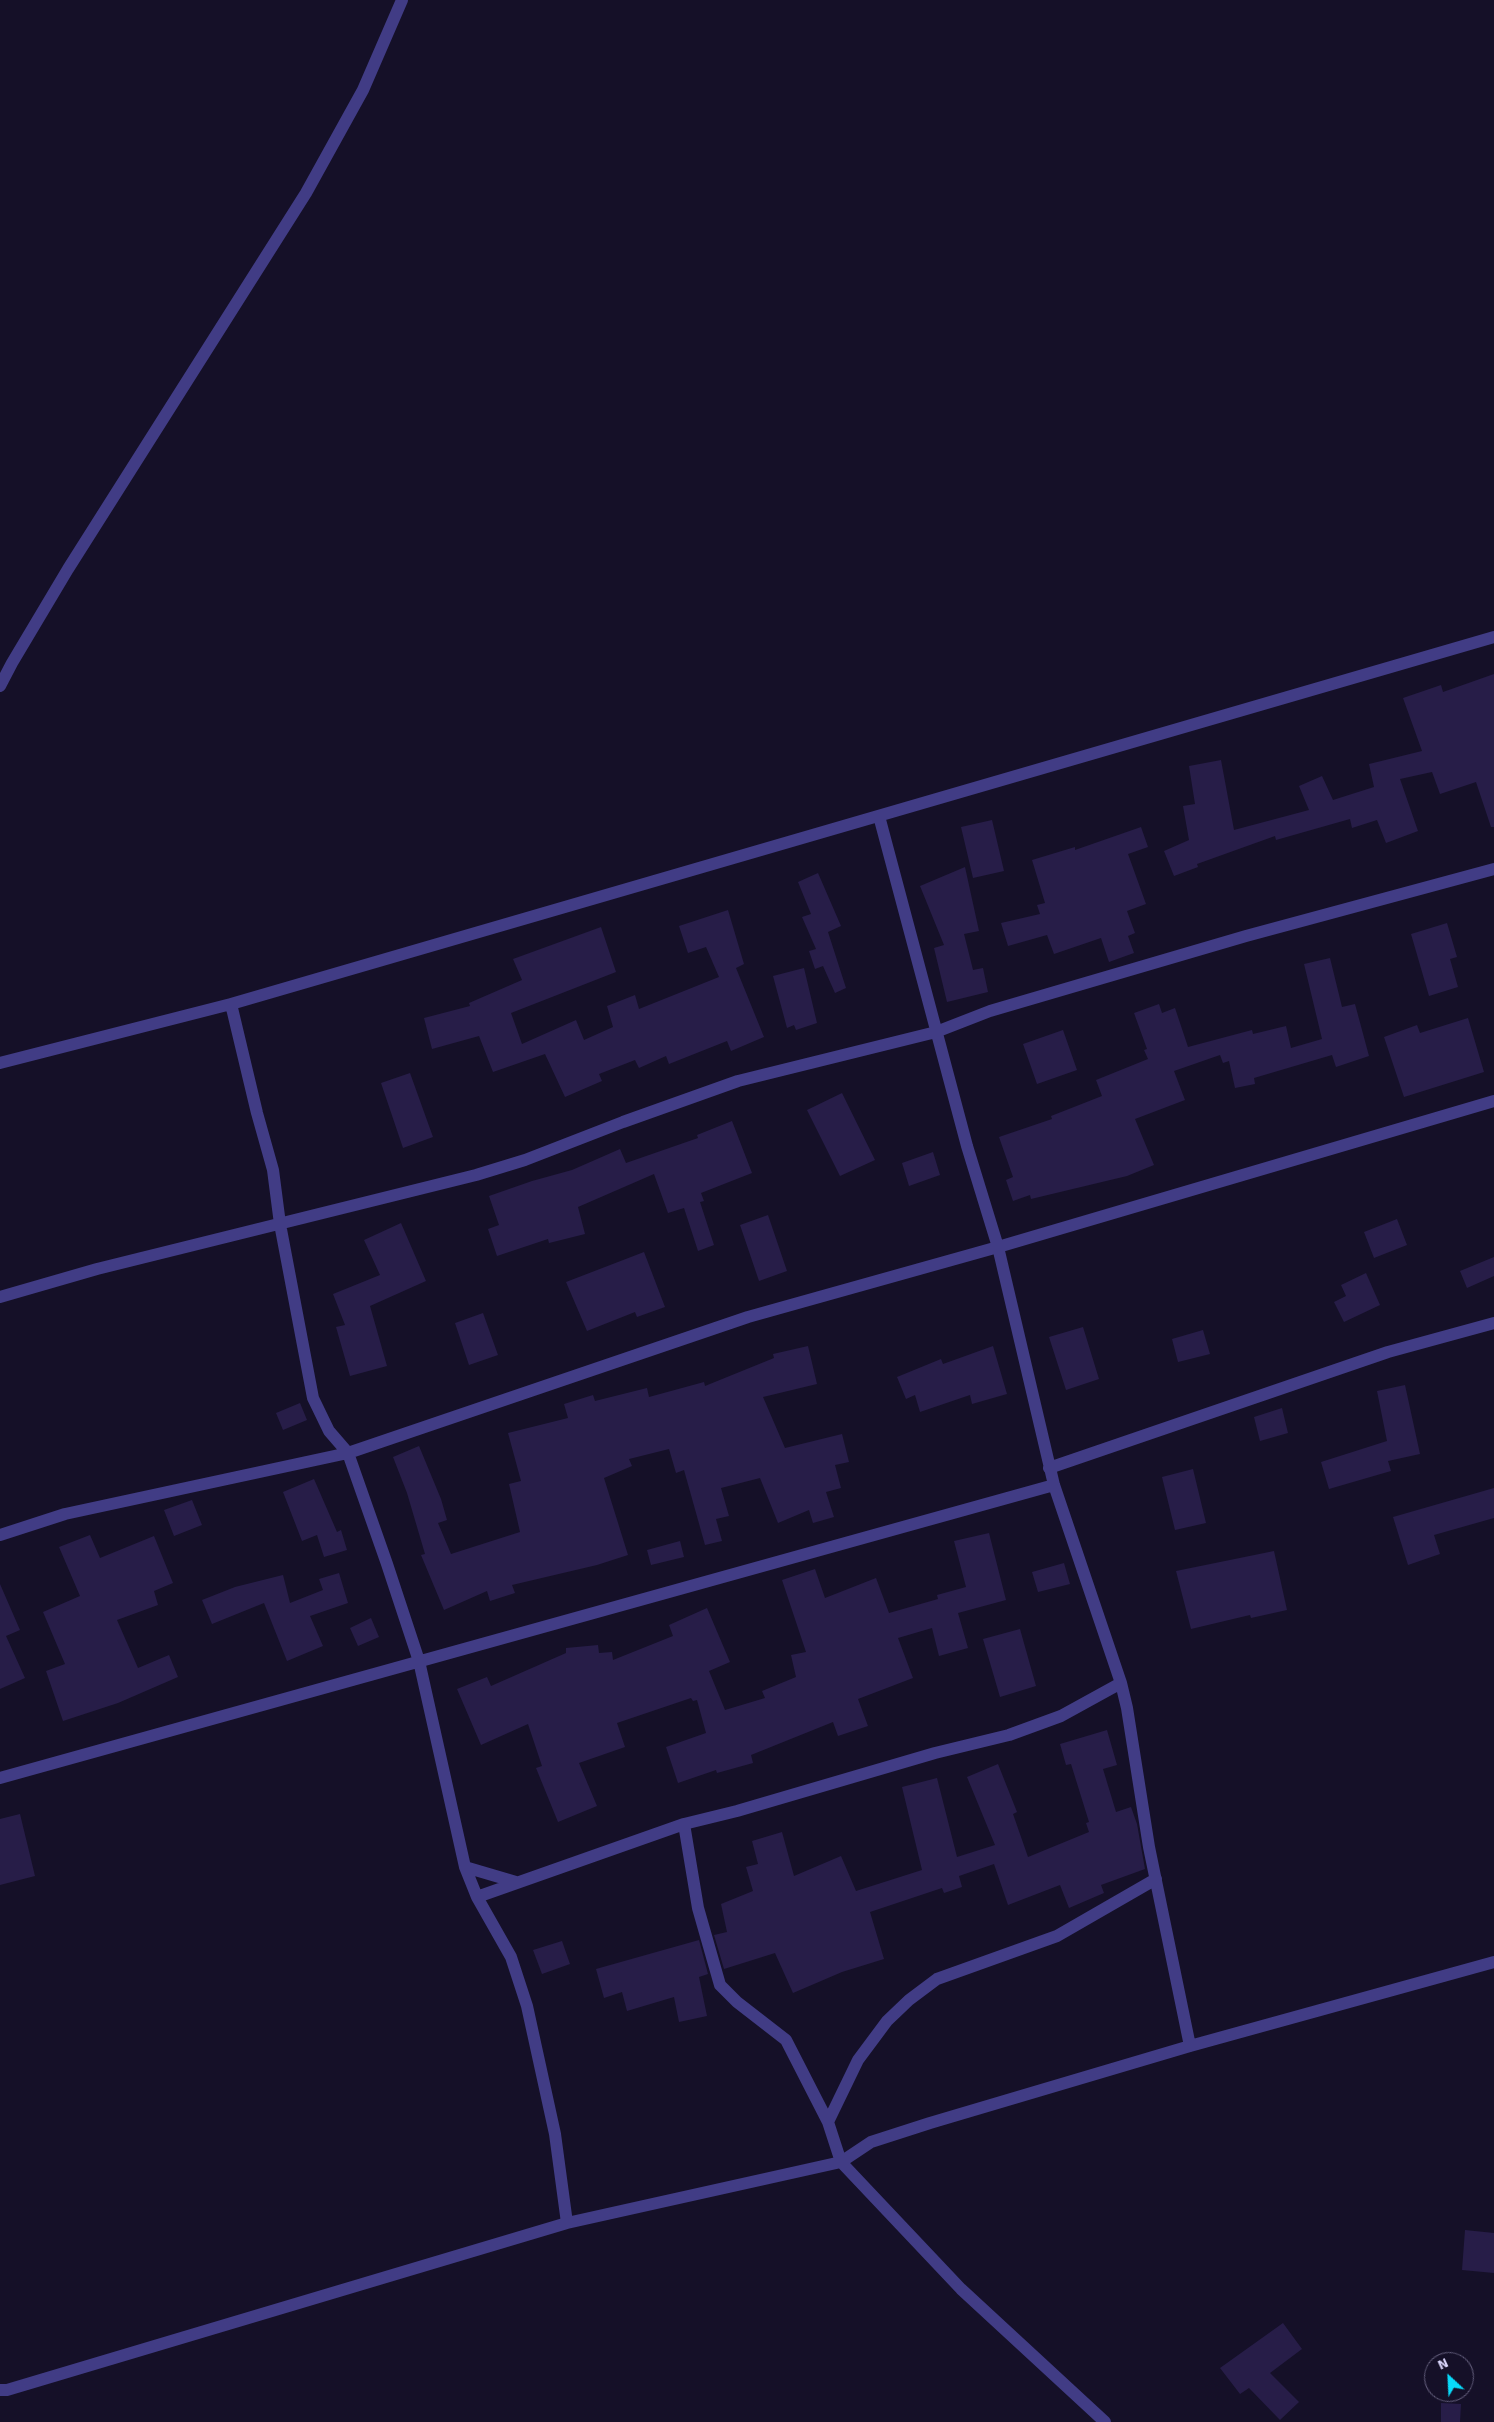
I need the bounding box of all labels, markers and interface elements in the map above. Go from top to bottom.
north arrow [1424,2352,1474,2402]
text: N [1435,2354,1451,2374]

